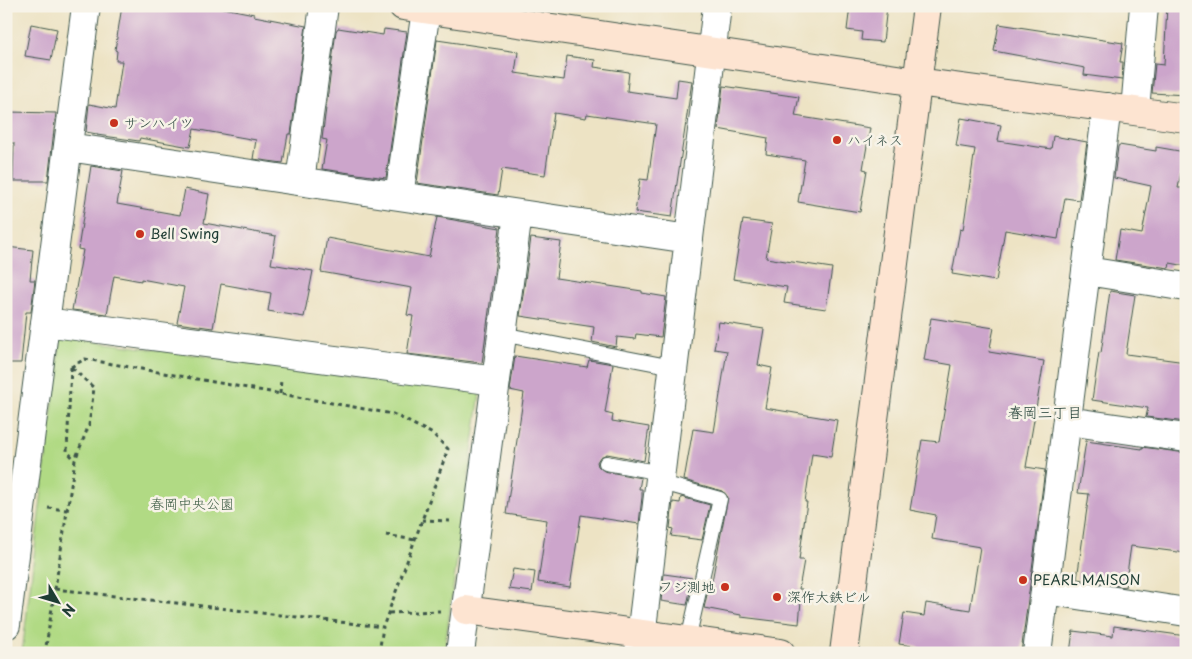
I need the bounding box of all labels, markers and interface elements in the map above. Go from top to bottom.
place label: サンハイツ [124,112,193,133]
marker: サンハイツ [108,117,120,129]
place label: ハイネス [847,129,903,150]
marker: ハイネス [831,134,843,146]
place label: Bell Swing [150,223,219,244]
marker: Bell Swing [134,228,146,240]
district label: 春岡三丁目 [1007,400,1083,423]
park label: 春岡中央公園 [150,493,234,514]
place label: PEARL MAISON [1033,569,1140,590]
marker: PEARL MAISON [1017,574,1029,586]
north arrow [32,576,82,626]
place label: フジ測地 [659,576,715,597]
marker: フジ測地 [719,581,731,593]
place label: 深作大鉄ビル [787,586,871,607]
marker: 深作大鉄ビル [771,591,783,603]
text: N [57,599,80,621]

